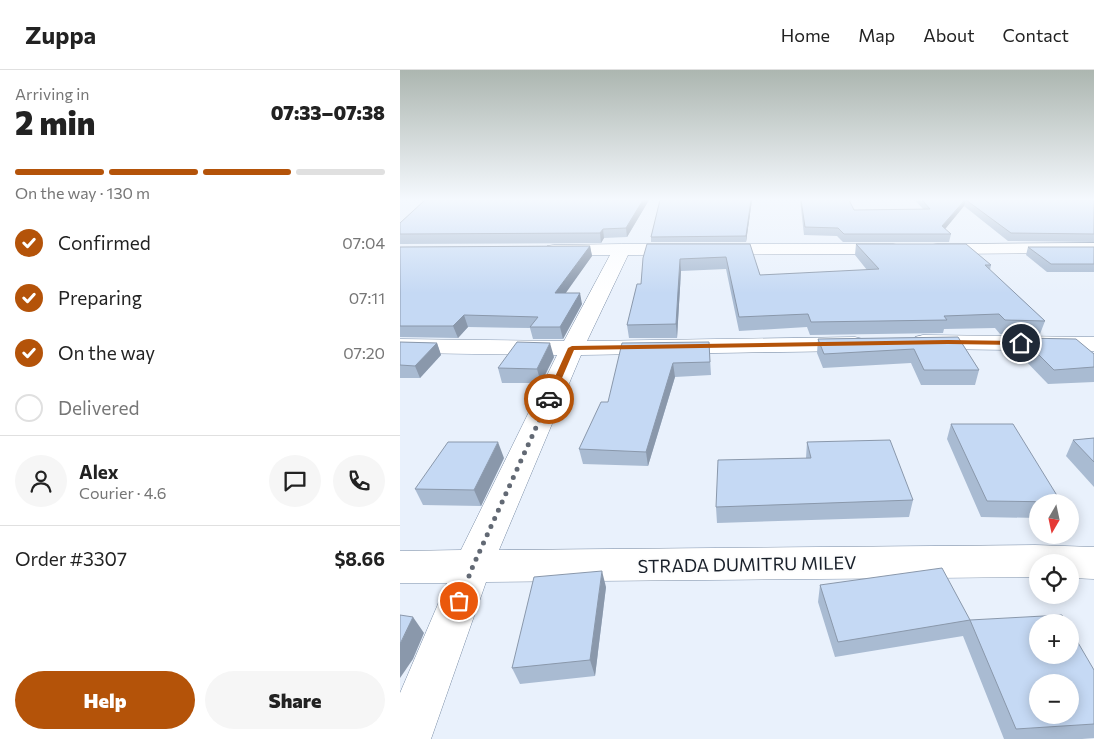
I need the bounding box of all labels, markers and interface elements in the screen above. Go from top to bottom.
text: Zuppa [25,20,96,49]
text: Home [781,24,830,46]
text: Map [858,24,895,46]
text: About [923,24,975,46]
text: Contact [1003,24,1069,46]
text: Arriving in [15,84,89,103]
text: 07:33–07:38 [271,101,385,124]
text: 2 min [15,102,95,142]
text: On the way · 130 m [15,183,150,202]
icon: check [15,229,43,257]
text: Confirmed [58,231,151,254]
text: 07:04 [342,233,385,252]
icon: check [15,284,43,312]
text: Preparing [58,286,142,309]
text: 07:11 [349,288,385,307]
pin [1000,322,1042,364]
icon: home [1007,329,1035,357]
icon: check [15,339,43,367]
text: On the way [58,341,155,364]
text: 07:20 [343,343,385,362]
courier [524,374,574,424]
icon: car [535,385,563,413]
text: Delivered [58,396,139,419]
button: person [15,455,67,507]
button: chat [269,455,321,507]
button: phone [333,455,385,507]
text: Alex [79,460,119,483]
text: Courier · 4.6 [79,483,166,502]
north arrow [1029,494,1079,544]
map controls [1029,494,1079,724]
text: Order #3307 [15,547,127,570]
text: $8.66 [334,547,385,570]
street label: STRADA DUMITRU MILEV [637,551,857,577]
button: locate [1029,554,1079,604]
pin [438,580,480,622]
icon: bag [445,587,473,615]
button: + [1029,614,1079,664]
button: Help [15,671,195,729]
button: Share [205,671,385,729]
button: − [1029,674,1079,724]

